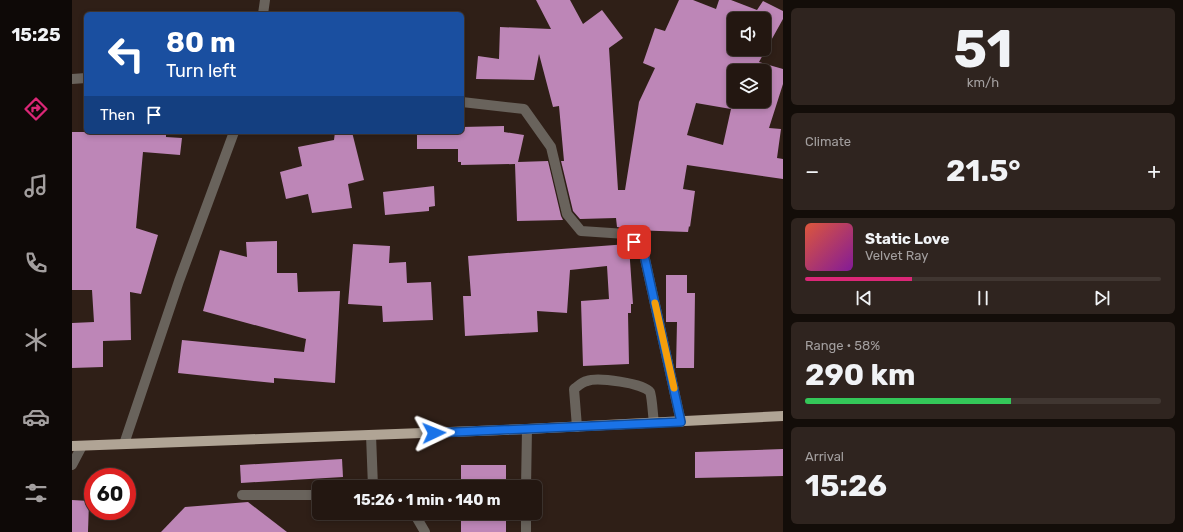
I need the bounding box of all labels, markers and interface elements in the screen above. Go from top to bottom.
map controls [727,12,771,108]
button: sound [727,12,771,56]
text: 51 [953,18,1013,80]
text: 15:25 [11,24,61,46]
text: 80 m [166,26,236,59]
icon: left [100,28,152,80]
text: Turn left [166,60,236,82]
button: layers [727,64,771,108]
text: km/h [967,75,999,90]
icon: directions [22,95,50,123]
icon: arrive [143,104,165,126]
text: Then [100,106,135,124]
text: Climate [805,134,851,149]
text: 21.5° [946,153,1021,189]
text: − [805,158,819,185]
text: + [1147,158,1161,185]
icon: music [22,172,50,200]
pin [617,225,651,259]
text: Static Love [865,230,949,248]
icon: arrive [623,231,645,253]
text: Velvet Ray [865,248,928,263]
icon: phone [22,249,50,277]
icon: previous [853,287,875,309]
icon: pause [972,287,994,309]
icon: next [1091,287,1113,309]
icon: climate [22,326,50,354]
text: Range · 58% [805,338,880,353]
text: 290 km [805,357,916,393]
icon: car [22,403,50,431]
position arrow [413,412,455,454]
text: Arrival [805,449,844,464]
speed limit sign: 60 [84,468,136,520]
text: 15:26 [805,468,887,504]
icon: filters [22,479,50,507]
text: 15:26 · 1 min · 140 m [354,491,500,509]

